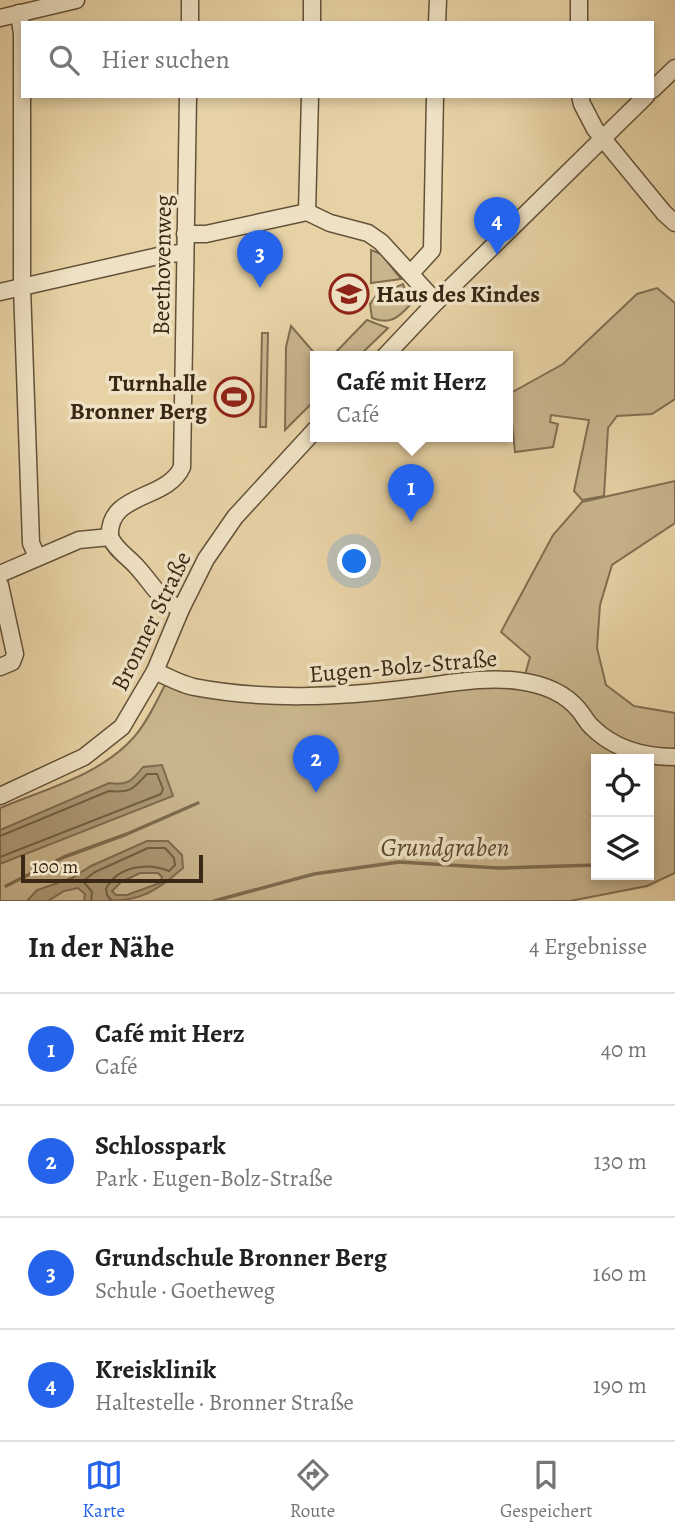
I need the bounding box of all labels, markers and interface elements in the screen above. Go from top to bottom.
search box [21,21,654,98]
icon: search [45,41,83,79]
text: Hier suchen [101,42,230,77]
street label: Beethovenweg [145,194,179,336]
pin: 4 [474,197,520,255]
pin: 3 [237,230,283,288]
school or university icon: Haus des Kindes [328,273,370,315]
place label: Haus des Kindes [376,278,540,310]
popup [310,351,513,442]
text: Café mit Herz [337,364,486,399]
place label: Turnhalle Bronner Berg [70,367,208,427]
sports icon: Turnhalle Bronner Berg [213,376,255,418]
text: Café [337,399,379,430]
pin: 1 [388,464,434,522]
your location [337,544,371,578]
street label: Bronner Straße [103,546,199,696]
street label: Eugen-Bolz-Straße [308,642,498,690]
pin: 2 [293,735,339,793]
map controls [591,754,654,880]
button: locate [591,754,654,817]
button: layers [591,817,654,880]
water label: Grundgraben [380,830,510,865]
scale bar [21,852,203,884]
text: 100 m [32,854,78,880]
text: In der Nähe [28,927,174,967]
text: 4 Ergebnisse [529,931,647,962]
text: Café mit Herz [95,1016,245,1051]
text: 1 [47,1034,55,1065]
text: 40 m [601,1034,647,1065]
text: Café [95,1051,138,1082]
text: Schlosspark [95,1128,226,1163]
text: 2 [45,1146,57,1177]
text: 130 m [594,1146,647,1177]
text: Park · Eugen-Bolz-Straße [95,1163,333,1194]
text: Grundschule Bronner Berg [95,1240,387,1275]
text: 3 [46,1258,56,1289]
text: 160 m [593,1258,647,1289]
text: Schule · Goetheweg [95,1275,275,1306]
text: Kreisklinik [95,1352,216,1387]
text: 4 [46,1370,56,1401]
text: 190 m [593,1370,647,1401]
text: Haltestelle · Bronner Straße [95,1387,354,1418]
tab: Karte [82,1456,125,1524]
tab: Route [290,1456,335,1524]
tab: Gespeichert [500,1456,593,1524]

